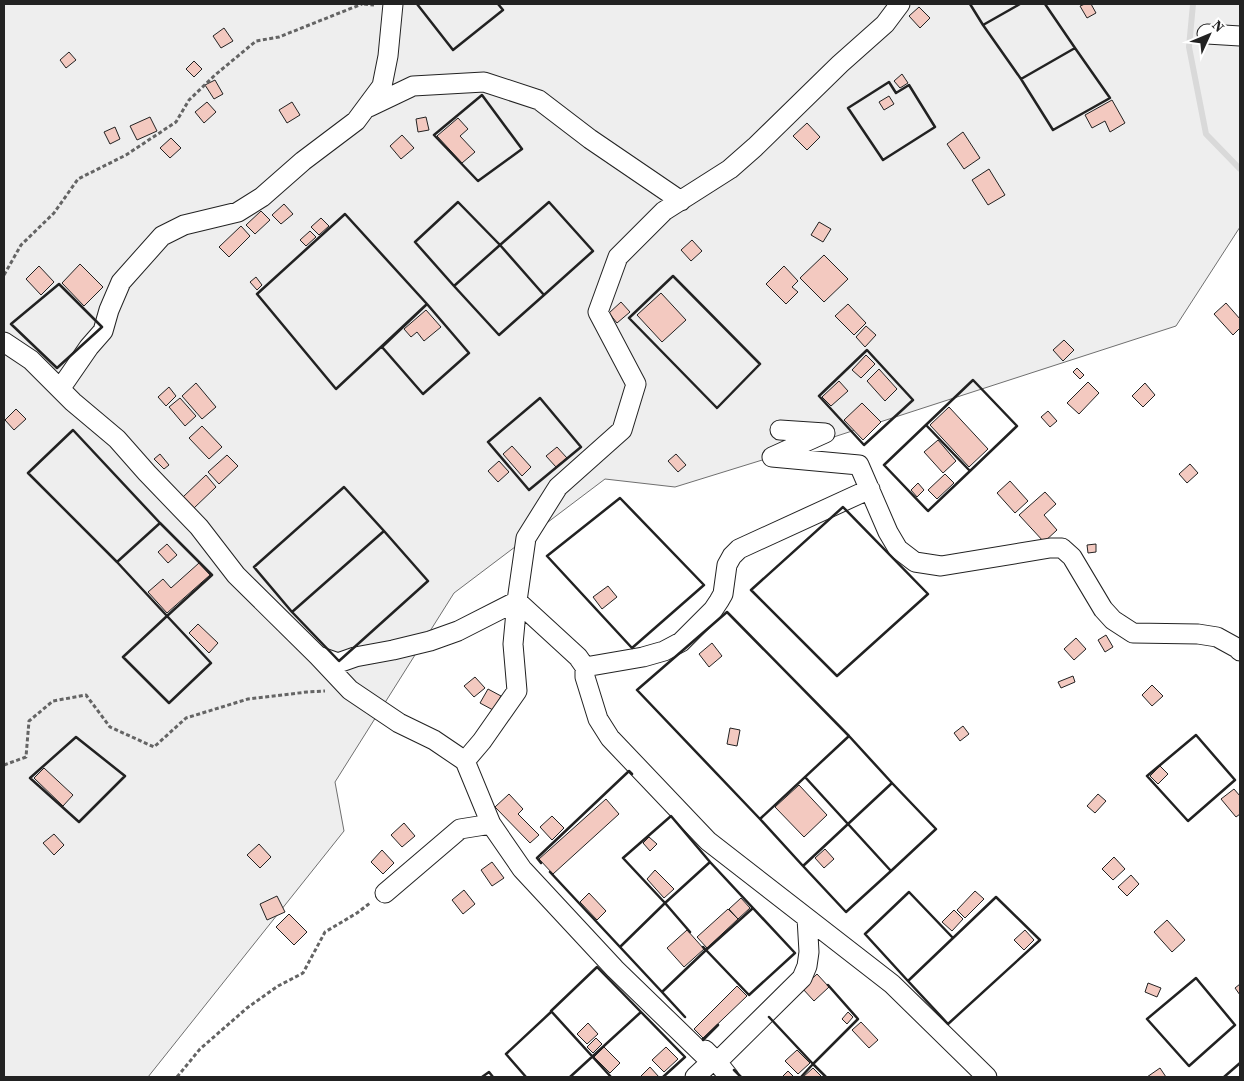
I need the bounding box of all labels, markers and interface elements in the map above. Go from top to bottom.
north arrow [1184,10,1234,60]
text: N [1208,15,1229,37]

